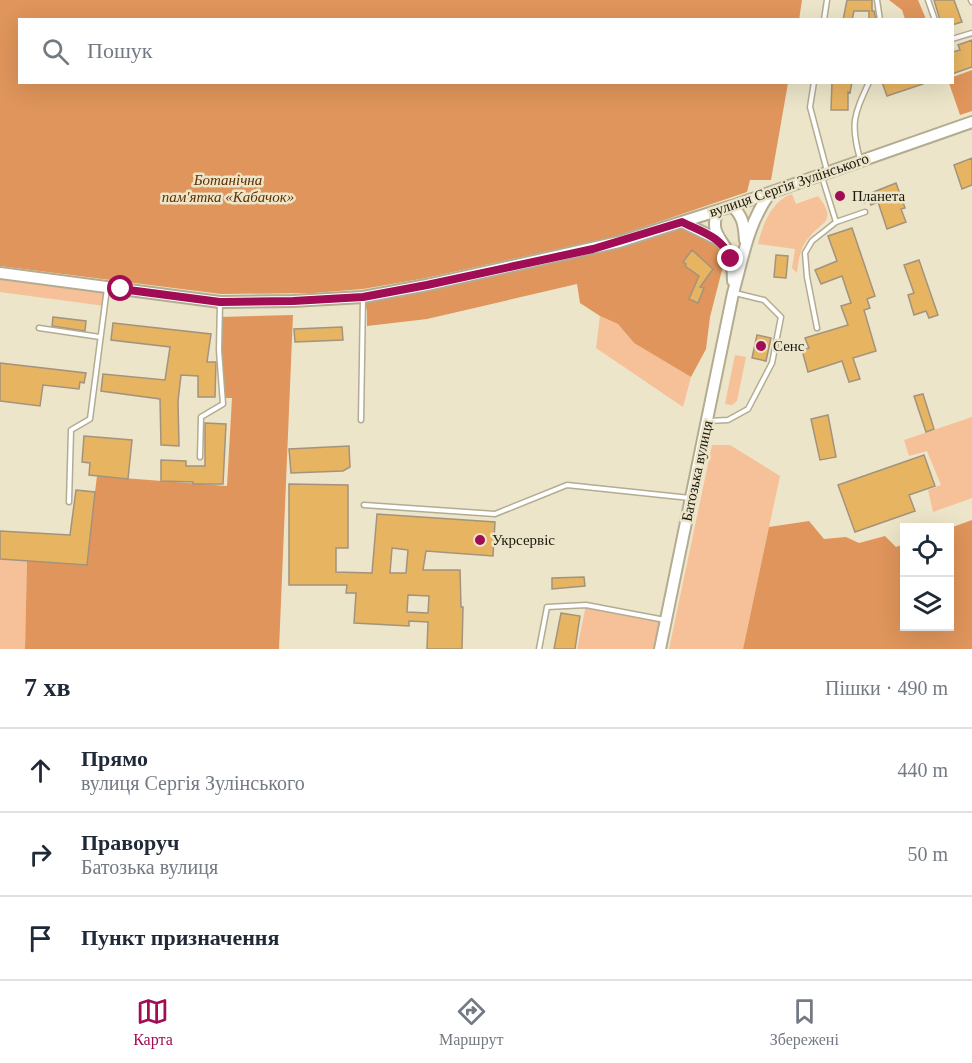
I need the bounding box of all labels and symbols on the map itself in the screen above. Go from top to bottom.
street label: вулиця Сергія Зулінського [707,150,871,220]
park label: Ботанічна пам'ятка «Кабачок» [162,172,294,205]
place label: Планета [852,188,905,204]
marker: Планета [833,189,847,203]
route end [717,245,743,271]
route start [107,275,133,301]
place label: Сенс [773,338,805,354]
marker: Сенс [754,339,768,353]
street label: Батозька вулиця [678,419,716,523]
place label: Укрсервіс [492,532,555,548]
marker: Укрсервіс [473,533,487,547]

